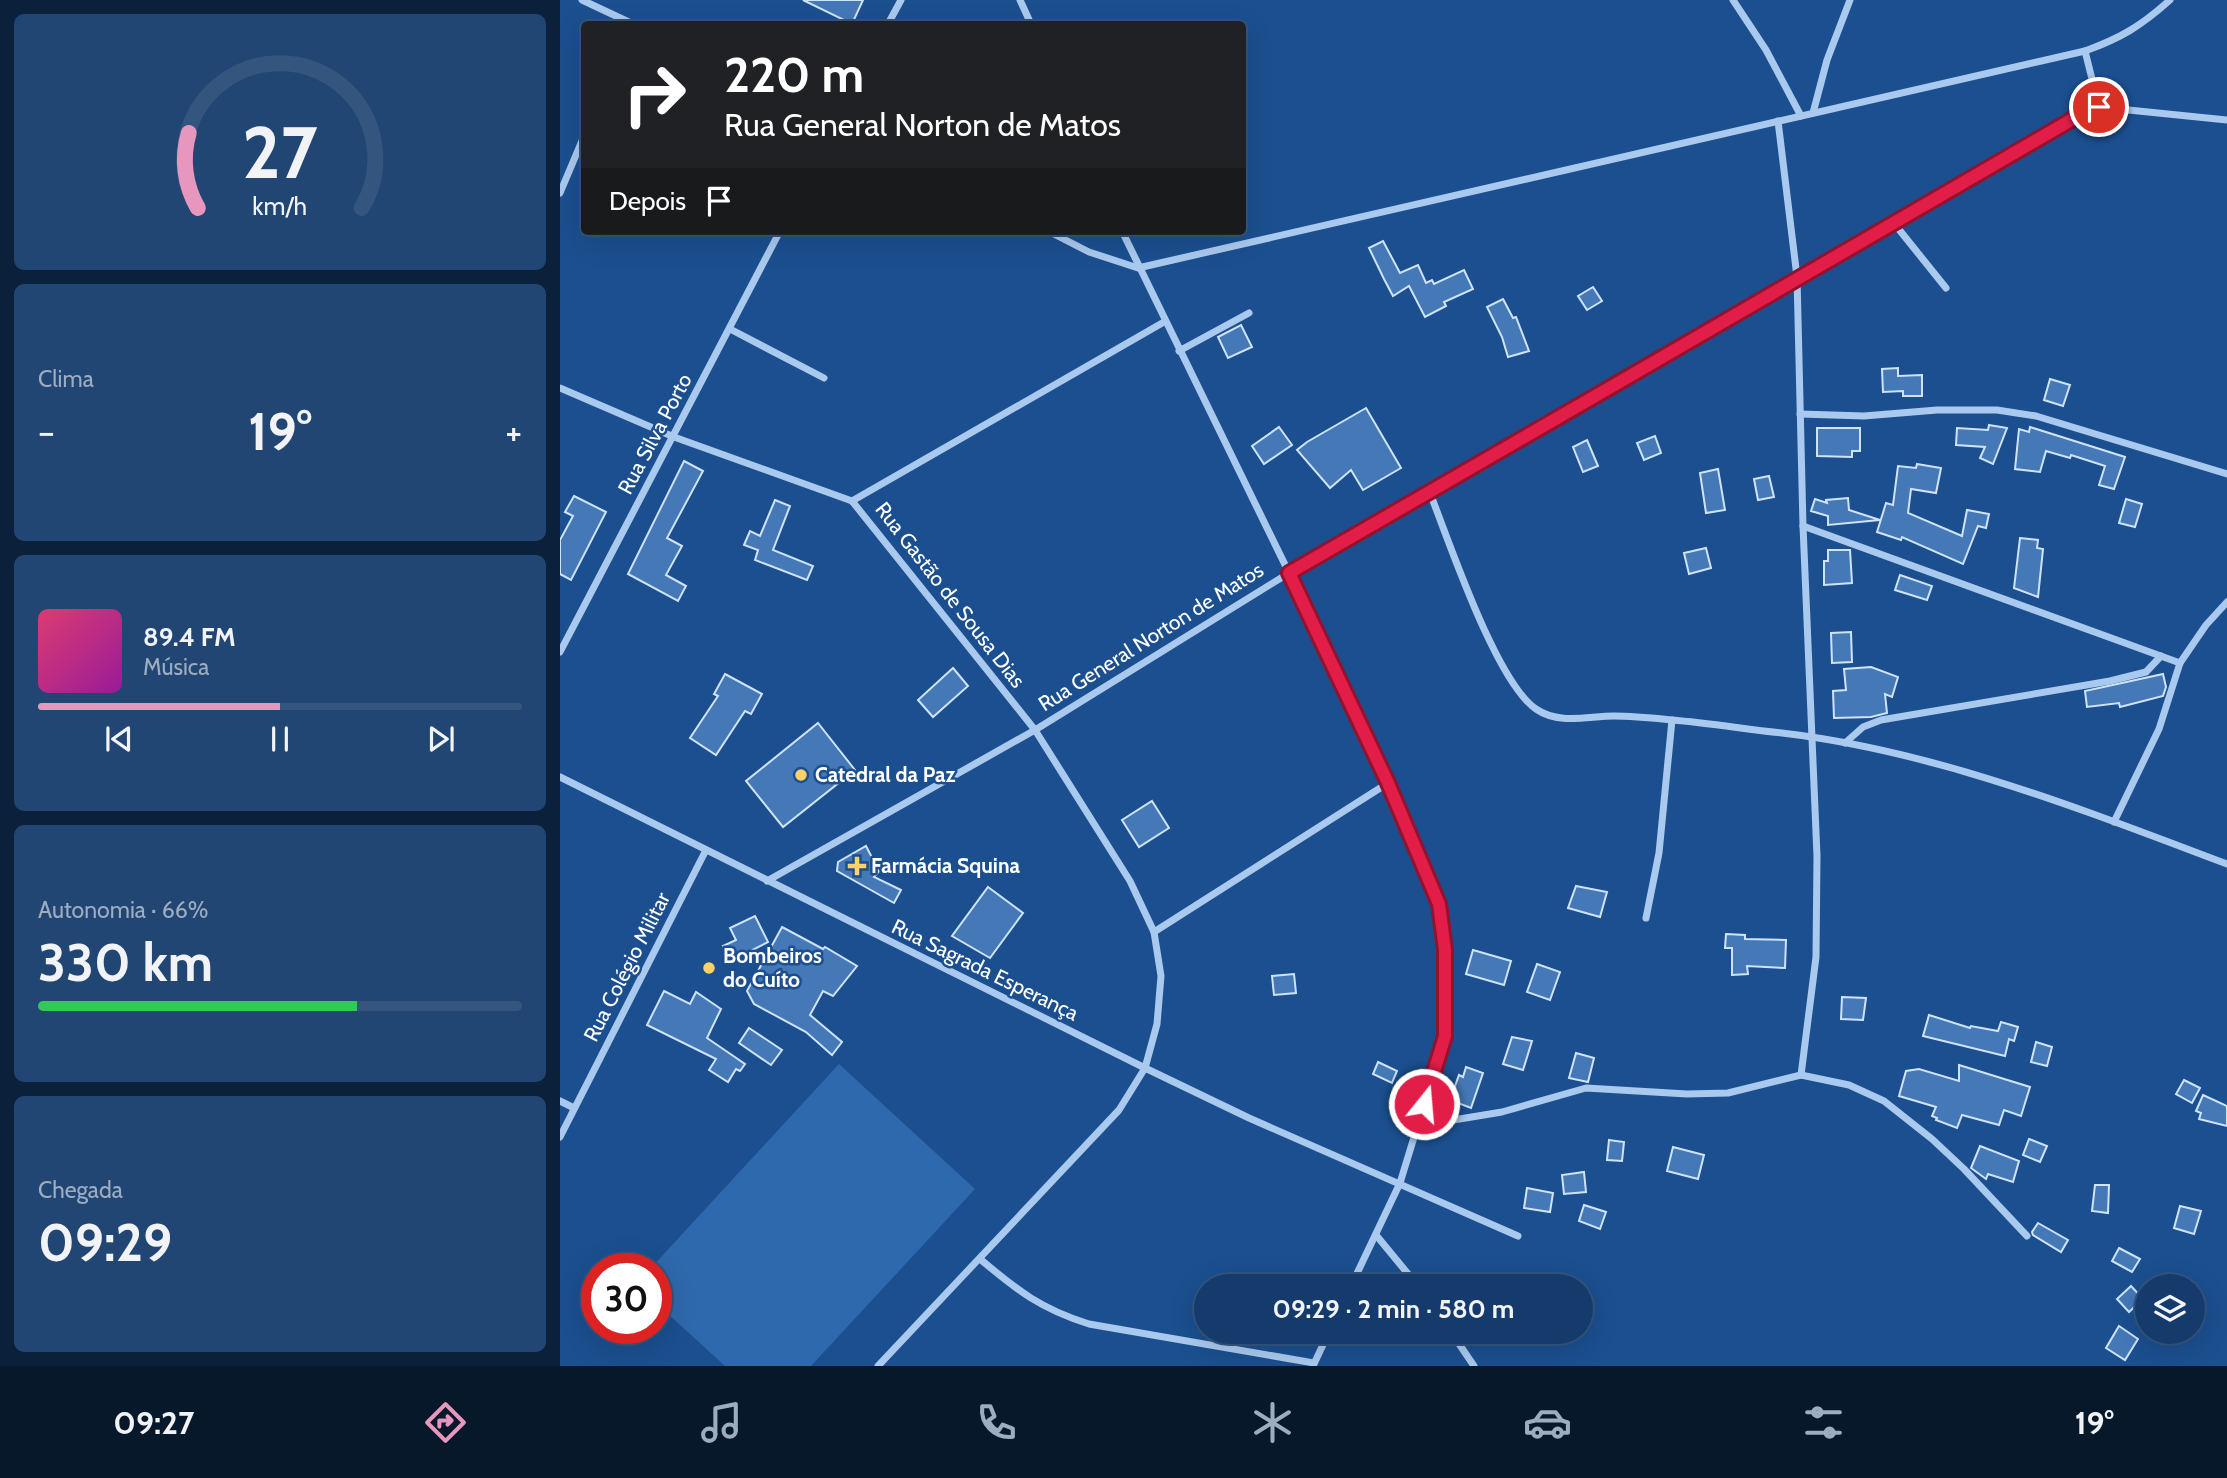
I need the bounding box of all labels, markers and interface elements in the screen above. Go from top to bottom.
text: 220 m [724,45,864,104]
icon: right [609,49,700,140]
pin [2069,77,2129,137]
icon: arrive [2080,88,2118,126]
text: Rua General Norton de Matos [724,105,1121,144]
text: 27 [242,109,318,197]
icon: arrive [700,182,738,220]
text: Depois [609,185,686,217]
text: km/h [253,191,307,221]
text: Clima [38,365,94,393]
street label: Rua Silva Porto [612,369,697,498]
text: 19° [248,400,312,463]
text: − [38,408,55,455]
text: + [505,408,522,455]
street label: Rua Gastão de Sousa Dias [870,497,1031,693]
street label: Rua General Norton de Matos [1034,557,1268,716]
text: 89.4 FM [143,621,236,653]
text: Música [143,653,209,681]
icon: previous [100,720,138,758]
icon: pause [261,720,299,758]
icon: next [422,720,460,758]
place label: Catedral da Paz [815,762,955,787]
marker: Catedral da Paz [793,767,809,783]
place label: Farmácia Squina [871,853,1020,878]
marker: Farmácia Squina [849,858,865,874]
street label: Rua Colégio Militar [578,888,675,1046]
text: Autonomia · 66% [38,896,208,924]
street label: Rua Sagrada Esperança [888,913,1083,1026]
text: 330 km [38,931,213,994]
place label: Bombeiros do Cuíto [723,943,822,992]
marker: Bombeiros do Cuíto [701,960,717,976]
position arrow [1387,1067,1461,1141]
text: Chegada [38,1176,123,1204]
text: 09:29 [38,1211,172,1274]
speed limit sign: 30 [581,1253,672,1344]
map controls [2135,1274,2205,1344]
button: layers [2135,1274,2205,1344]
text: 09:29 · 2 min · 580 m [1273,1293,1514,1325]
icon: directions [421,1398,470,1447]
icon: music [697,1398,746,1447]
icon: phone [972,1398,1021,1447]
icon: climate [1248,1398,1297,1447]
icon: car [1523,1398,1572,1447]
icon: filters [1799,1398,1848,1447]
text: 09:27 [113,1403,194,1442]
text: 19° [2075,1403,2114,1442]

